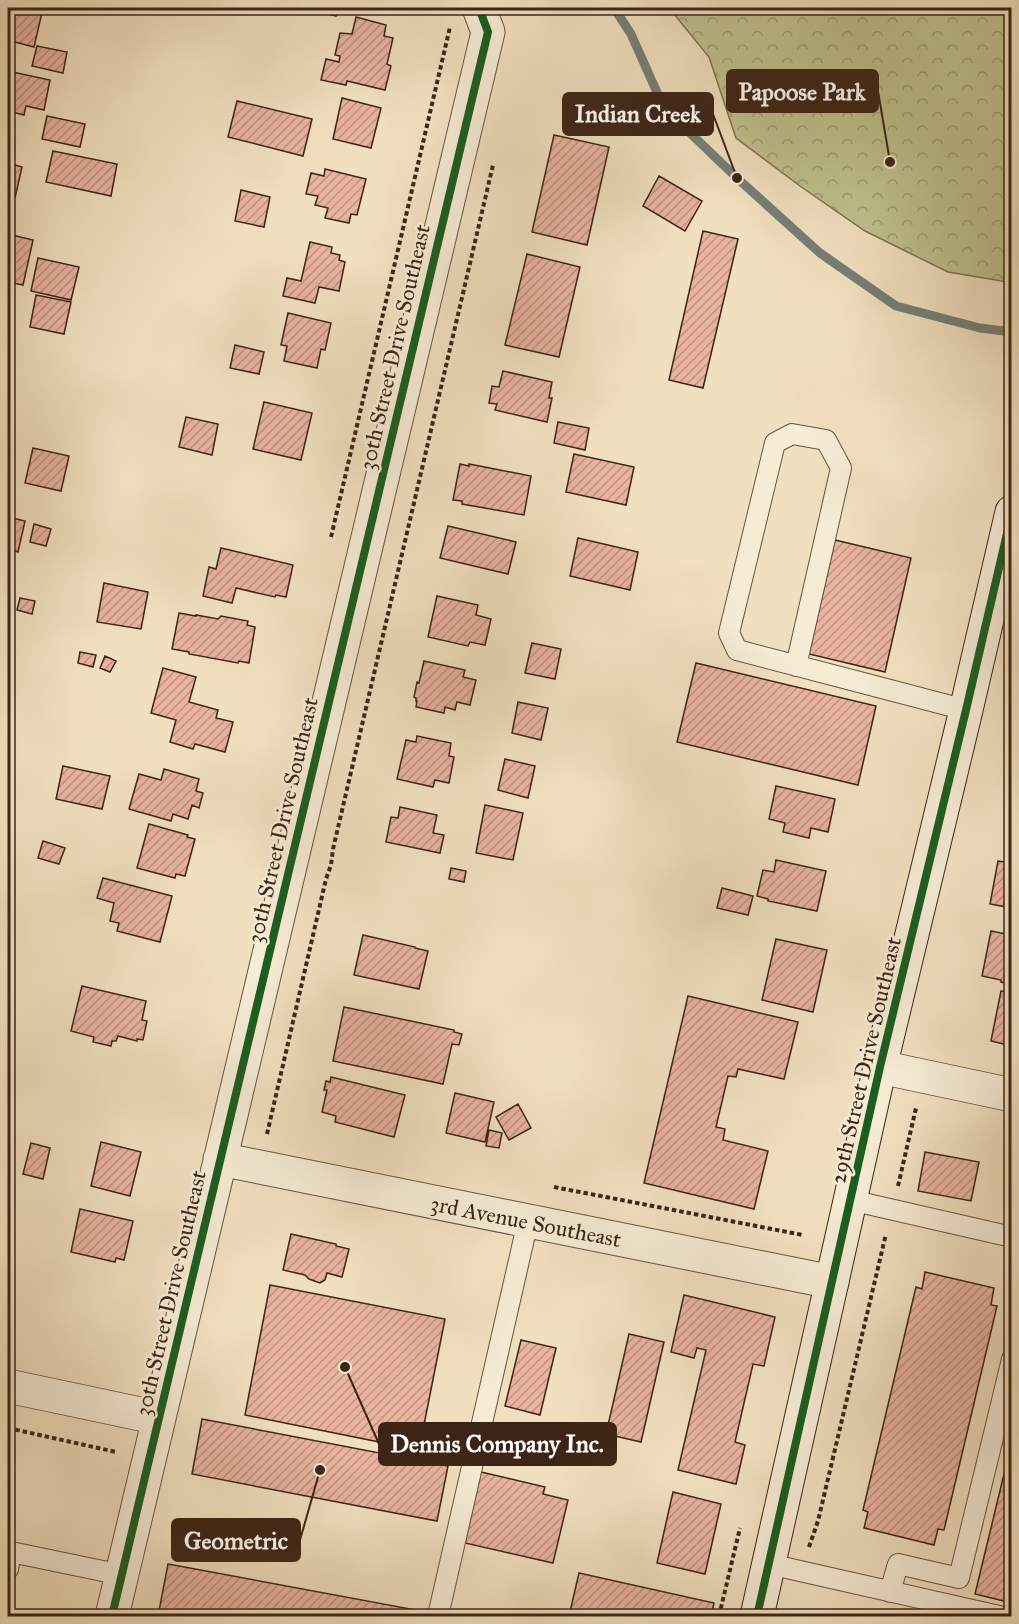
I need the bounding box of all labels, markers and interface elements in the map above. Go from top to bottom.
callout: Papoose Park [727,70,878,112]
text: Papoose Park [738,77,867,107]
callout: Indian Creek [563,93,713,135]
text: Indian Creek [575,99,702,129]
street label: 30th Street Drive Southeast [353,221,436,473]
street label: 30th Street Drive Southeast [241,694,324,946]
street label: 29th Street Drive Southeast [824,934,907,1186]
street label: 30th Street Drive Southeast [129,1167,212,1419]
street label: 3rd Avenue Southeast [428,1190,624,1253]
callout: Dennis Company Inc. [379,1423,616,1465]
text: Dennis Company Inc. [390,1429,604,1459]
callout: Geometric [172,1519,300,1561]
text: Geometric [184,1526,288,1556]

